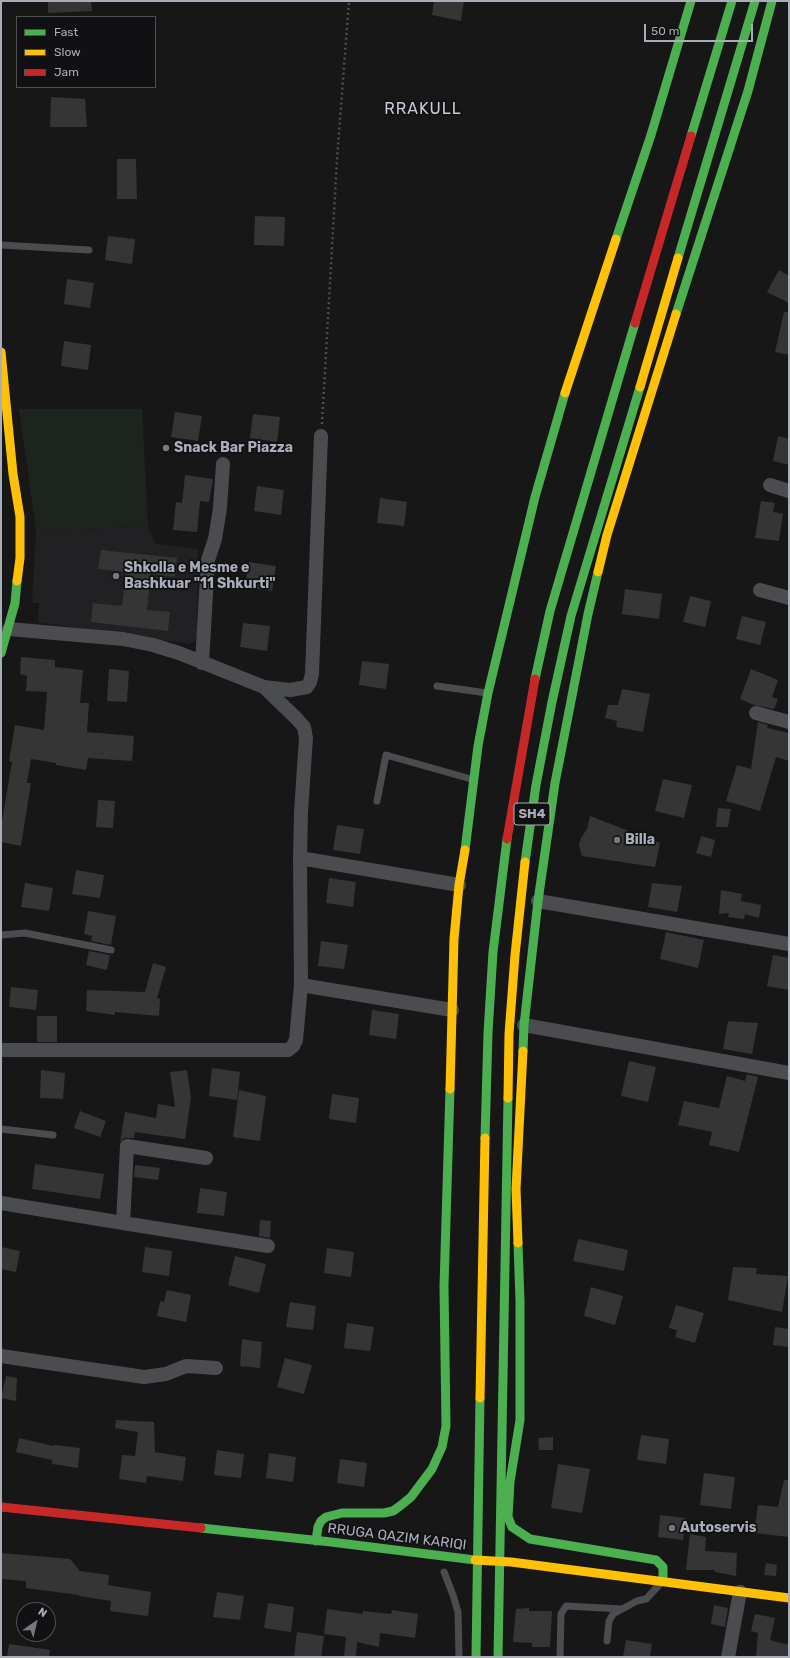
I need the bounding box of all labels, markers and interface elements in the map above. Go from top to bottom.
legend [16,16,156,88]
scale bar [646,16,755,42]
text: 50 m [651,24,679,38]
text: Fast [54,25,78,39]
text: Slow [54,45,81,59]
text: Jam [54,65,79,79]
district label: RRAKULL [384,99,462,119]
place label: Snack Bar Piazza [174,440,293,456]
marker: Snack Bar Piazza [161,443,171,453]
place label: Shkolla e Mesme e Bashkuar "11 Shkurti" [124,560,276,592]
marker: Shkolla e Mesme e Bashkuar "11 Shkurti" [111,571,121,581]
road number: SH4 [514,803,550,825]
place label: Billa [625,832,655,848]
marker: Billa [612,835,622,845]
street label: RRUGA QAZIM KARIQI [327,1520,467,1554]
place label: Autoservis [680,1520,756,1536]
marker: Autoservis [667,1523,677,1533]
north arrow [16,1602,56,1642]
text: N [36,1605,49,1620]

